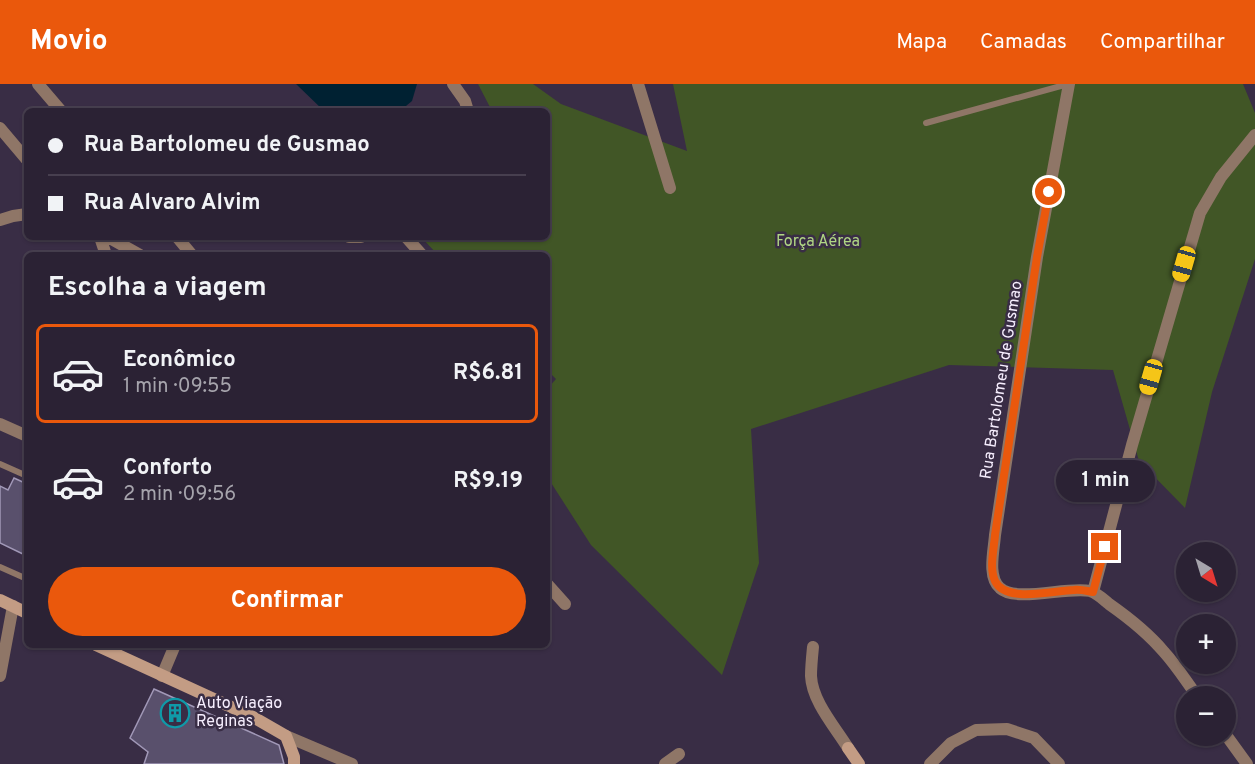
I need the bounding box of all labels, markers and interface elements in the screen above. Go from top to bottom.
text: Movio [30,24,108,60]
text: Mapa [896,29,947,56]
text: Camadas [980,29,1067,56]
text: Compartilhar [1100,29,1225,56]
text: Rua Bartolomeu de Gusmao [84,132,370,159]
route start [1035,178,1062,205]
text: Rua Alvaro Alvim [84,190,261,217]
park label: Força Aérea [776,232,860,252]
car [1170,244,1198,284]
text: Escolha a viagem [48,271,267,305]
street label: Rua Bartolomeu de Gusmao [976,279,1028,481]
icon: car [51,347,105,401]
text: Econômico [123,347,236,374]
car [1137,357,1165,397]
text: R$6.81 [453,360,523,387]
text: 1 min · 09:55 [123,374,232,400]
icon: car [51,455,105,509]
text: Conforto [123,455,212,482]
callout: 1 min [1056,460,1154,502]
text: R$9.19 [453,468,523,495]
text: 1 min [1081,468,1130,494]
text: 2 min · 09:56 [123,482,236,508]
route end [1091,533,1118,560]
north arrow [1176,542,1236,602]
map controls [1176,542,1236,746]
button: Confirmar [48,567,526,636]
button: + [1176,614,1236,674]
button: − [1176,686,1236,746]
place label: Auto Viação Reginas [196,694,282,732]
building icon: Auto Viação Reginas [159,697,191,729]

